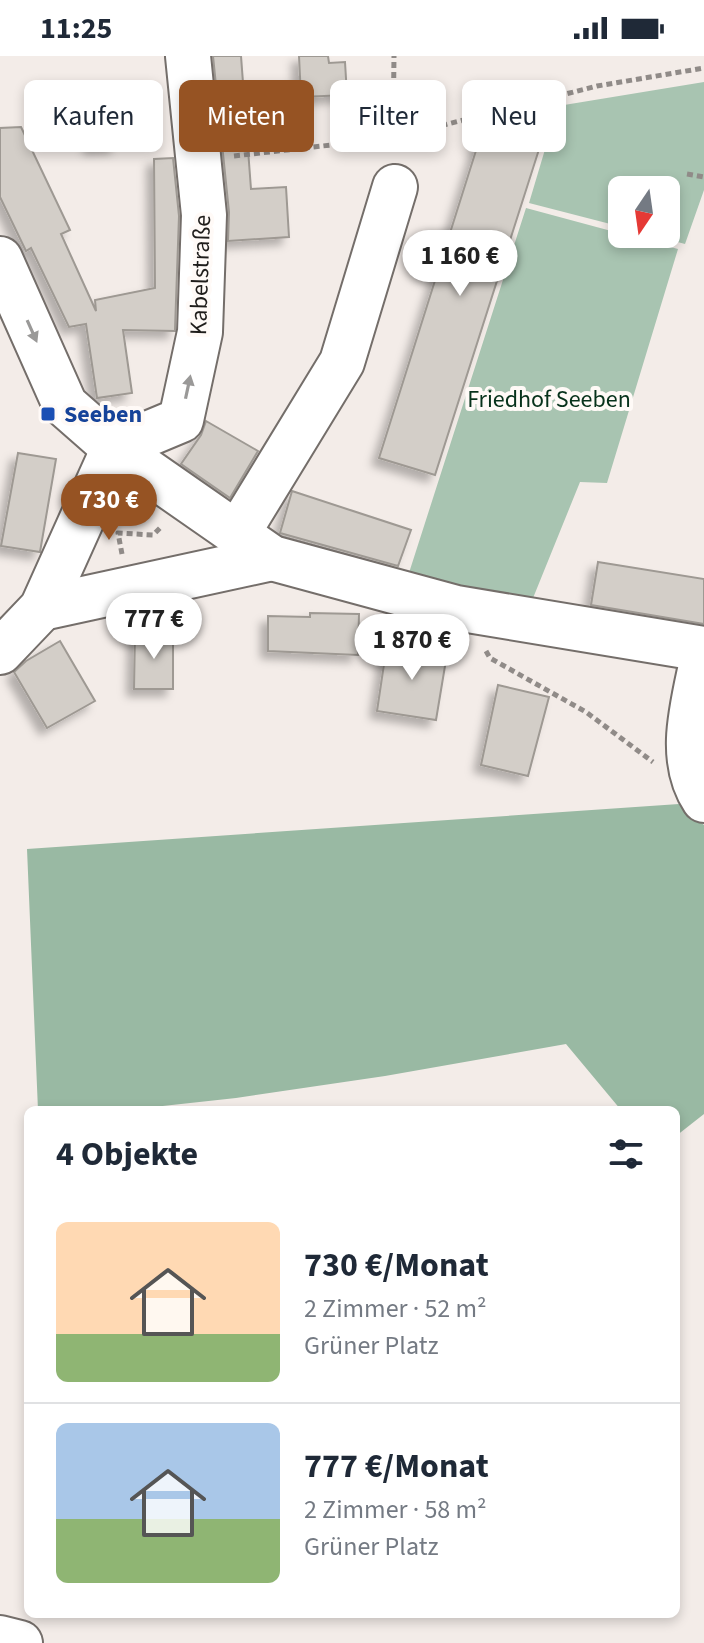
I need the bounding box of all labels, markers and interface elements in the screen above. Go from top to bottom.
text: 11:25 [40,7,112,50]
chip: Kaufen [24,80,163,152]
chip: Mieten [179,80,314,152]
chip: Filter [330,80,446,152]
chip: Neu [462,80,566,152]
north arrow [608,176,680,248]
map controls [608,176,680,248]
street label: Kabelstraße [181,214,220,336]
pin: 1 160 € [386,230,534,298]
text: 1 160 € [420,237,500,274]
one-way arrow [25,319,38,342]
one-way arrow [182,375,195,400]
park label: Friedhof Seeben [467,382,631,417]
place label: Seeben [64,397,142,432]
marker: Seeben [39,405,57,423]
pin: 730 € [53,474,165,542]
text: 730 € [79,481,139,518]
pin: 777 € [98,593,210,661]
text: 777 € [124,600,184,637]
pin: 1 870 € [338,614,486,682]
text: 1 870 € [372,621,452,658]
text: 4 Objekte [56,1130,198,1179]
icon: filters [604,1132,648,1176]
text: 730 €/Monat [304,1241,489,1290]
icon: home [120,1254,216,1350]
text: 2 Zimmer · 52 m² [304,1290,487,1327]
text: Grüner Platz [304,1327,438,1364]
text: 777 €/Monat [304,1442,489,1491]
icon: home [120,1455,216,1551]
text: 2 Zimmer · 58 m² [304,1491,487,1528]
text: Grüner Platz [304,1528,438,1565]

